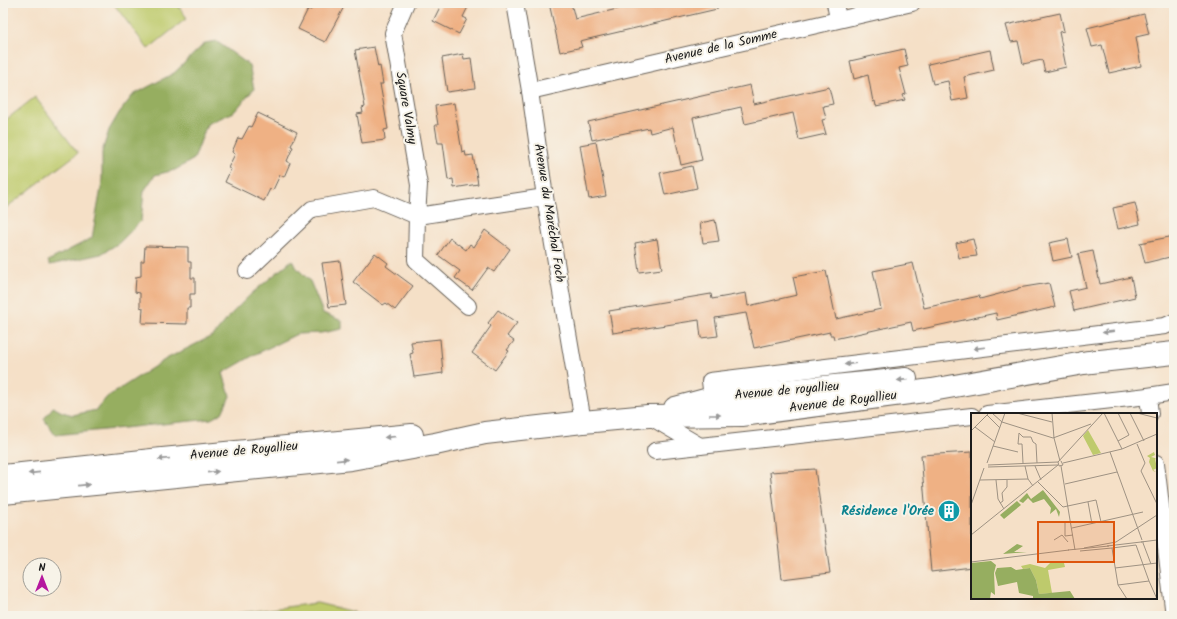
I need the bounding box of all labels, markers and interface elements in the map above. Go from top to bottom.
street label: Avenue de la Somme [663,24,779,70]
street label: Square Valmy [389,70,423,147]
street label: Avenue du Maréchal Foch [528,142,570,284]
one-way arrow [1102,329,1114,335]
one-way arrow [973,345,985,351]
one-way arrow [844,361,856,367]
street label: Avenue de royallieu [734,376,841,406]
one-way arrow [897,376,909,383]
street label: Avenue de Royallieu [788,385,899,419]
one-way arrow [709,412,722,418]
inset map [971,413,1157,599]
one-way arrow [384,434,397,440]
street label: Avenue de Royallieu [189,436,300,466]
one-way arrow [157,455,170,462]
one-way arrow [336,456,348,463]
one-way arrow [207,469,219,476]
one-way arrow [28,470,40,476]
one-way arrow [78,482,90,488]
building icon: Résidence l'Orée [936,498,962,524]
place label: Résidence l'Orée [841,501,935,522]
north arrow [22,557,62,597]
text: N [39,559,46,577]

